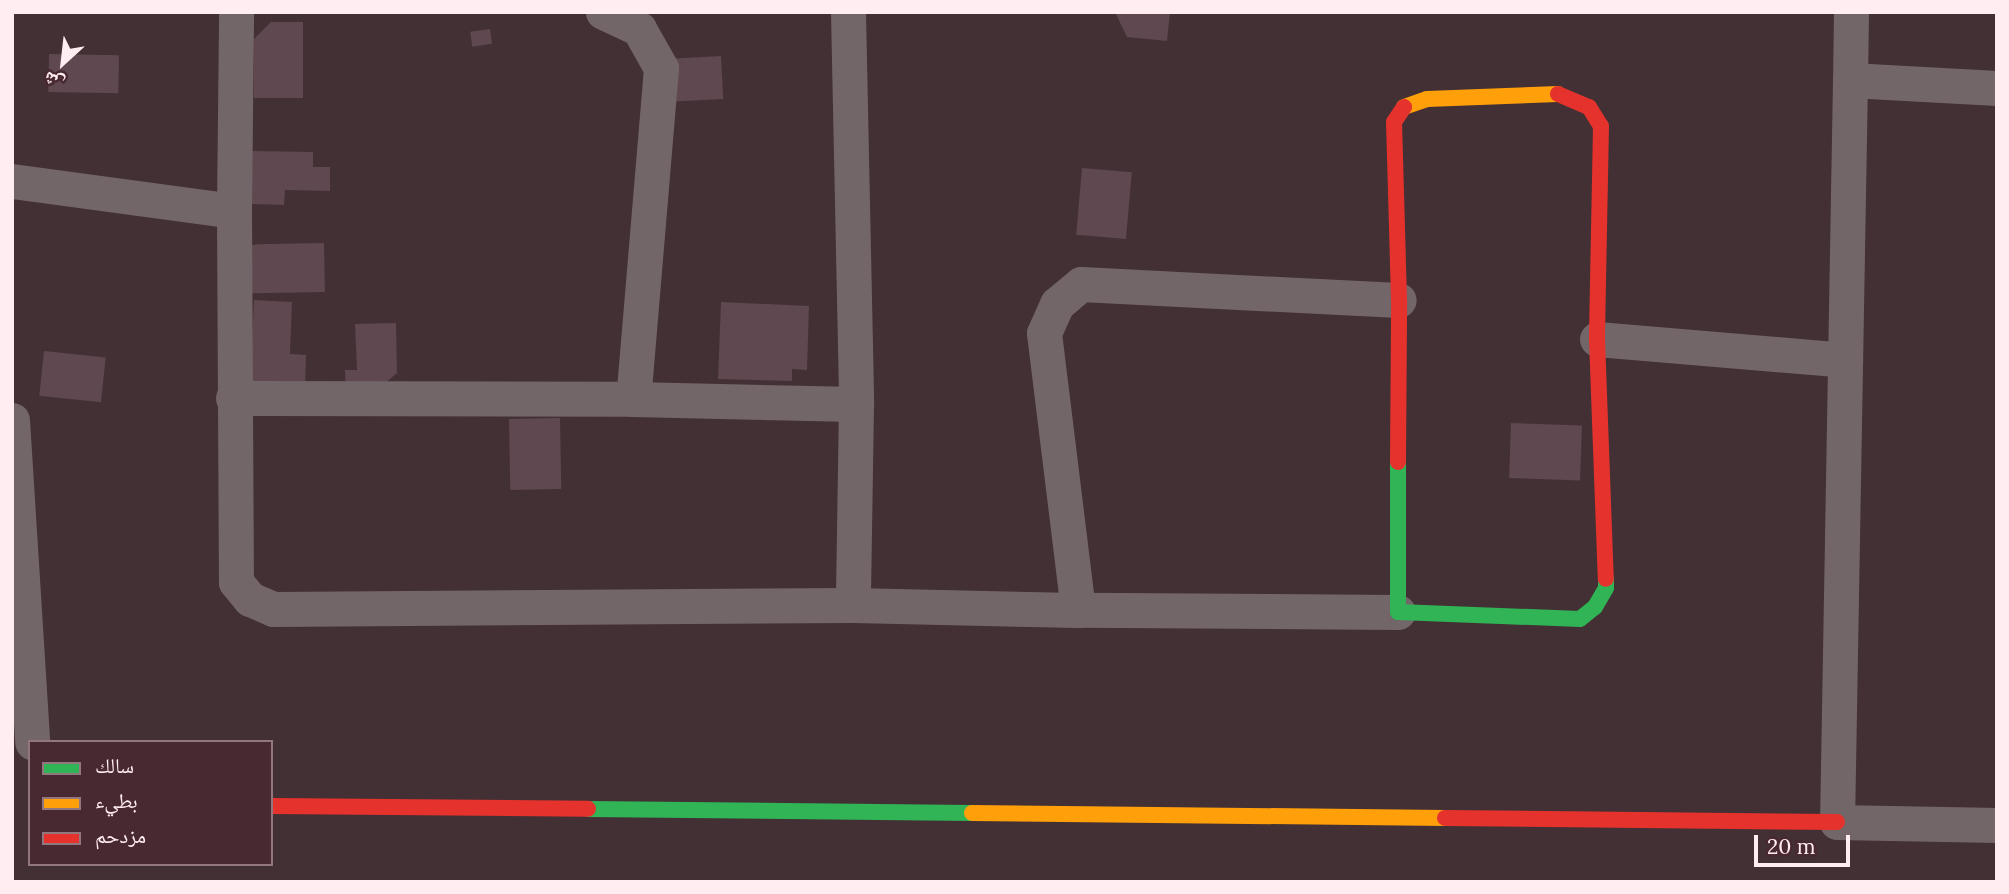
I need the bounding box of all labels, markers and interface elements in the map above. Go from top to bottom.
north arrow [28,28,98,98]
text: ش [39,66,68,97]
legend [28,740,273,866]
text: سالك [95,752,134,779]
text: بطيء [95,787,138,814]
scale bar [1757,820,1853,864]
text: مزدحم [95,822,146,849]
text: 20 m [1767,833,1816,860]

